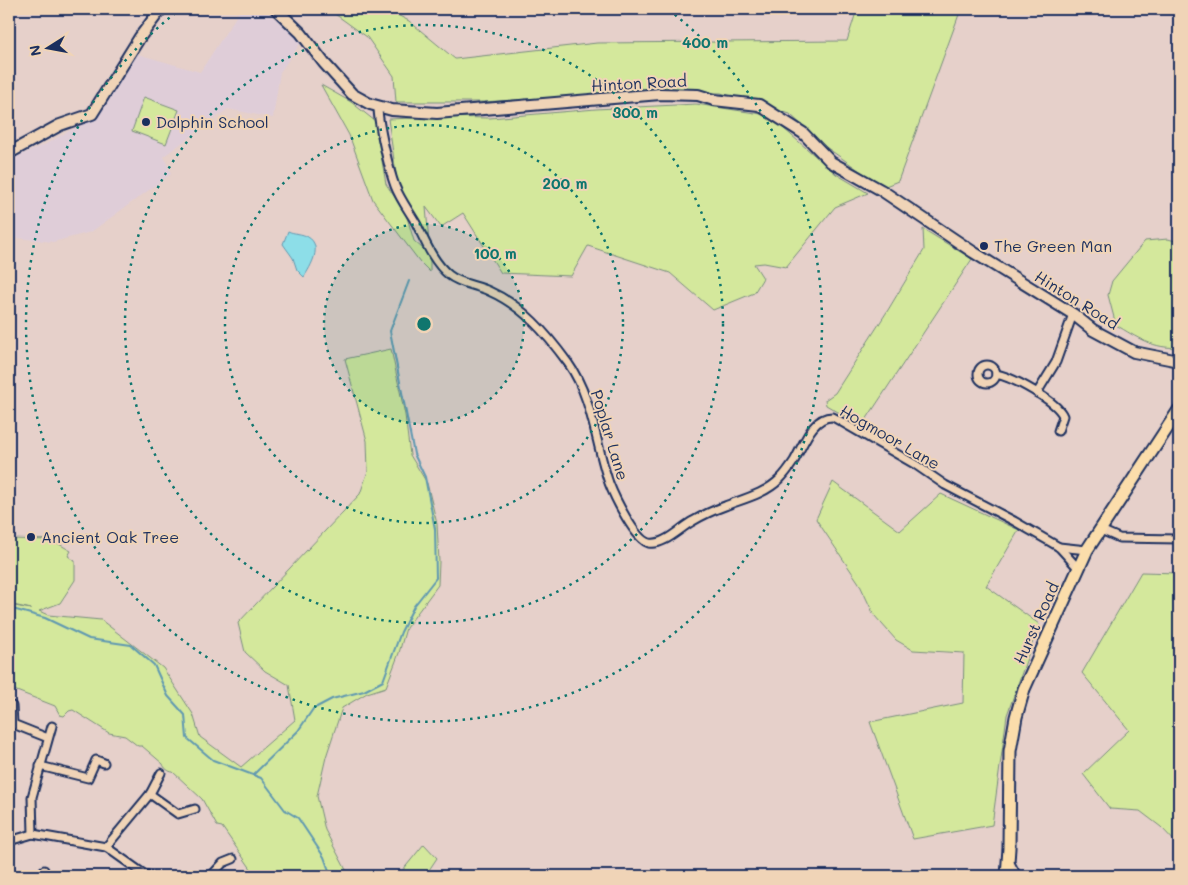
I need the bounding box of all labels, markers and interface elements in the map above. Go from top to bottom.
north arrow [22,22,72,72]
text: 400 m [682,32,728,52]
text: N [24,44,45,58]
street label: Hinton Road [591,70,687,95]
text: 300 m [612,102,658,122]
place label: Dolphin School [156,111,269,132]
marker: Dolphin School [140,116,152,128]
text: 200 m [543,173,588,193]
place label: The Green Man [994,235,1112,256]
marker: The Green Man [978,240,990,252]
text: 100 m [473,243,517,263]
street label: Hinton Road [1031,265,1123,334]
centre of rings [415,315,433,333]
street label: Poplar Lane [587,387,634,483]
street label: Hogmoor Lane [836,399,944,474]
place label: Ancient Oak Tree [41,526,179,547]
marker: Ancient Oak Tree [25,531,37,543]
street label: Hurst Road [1008,578,1063,667]

